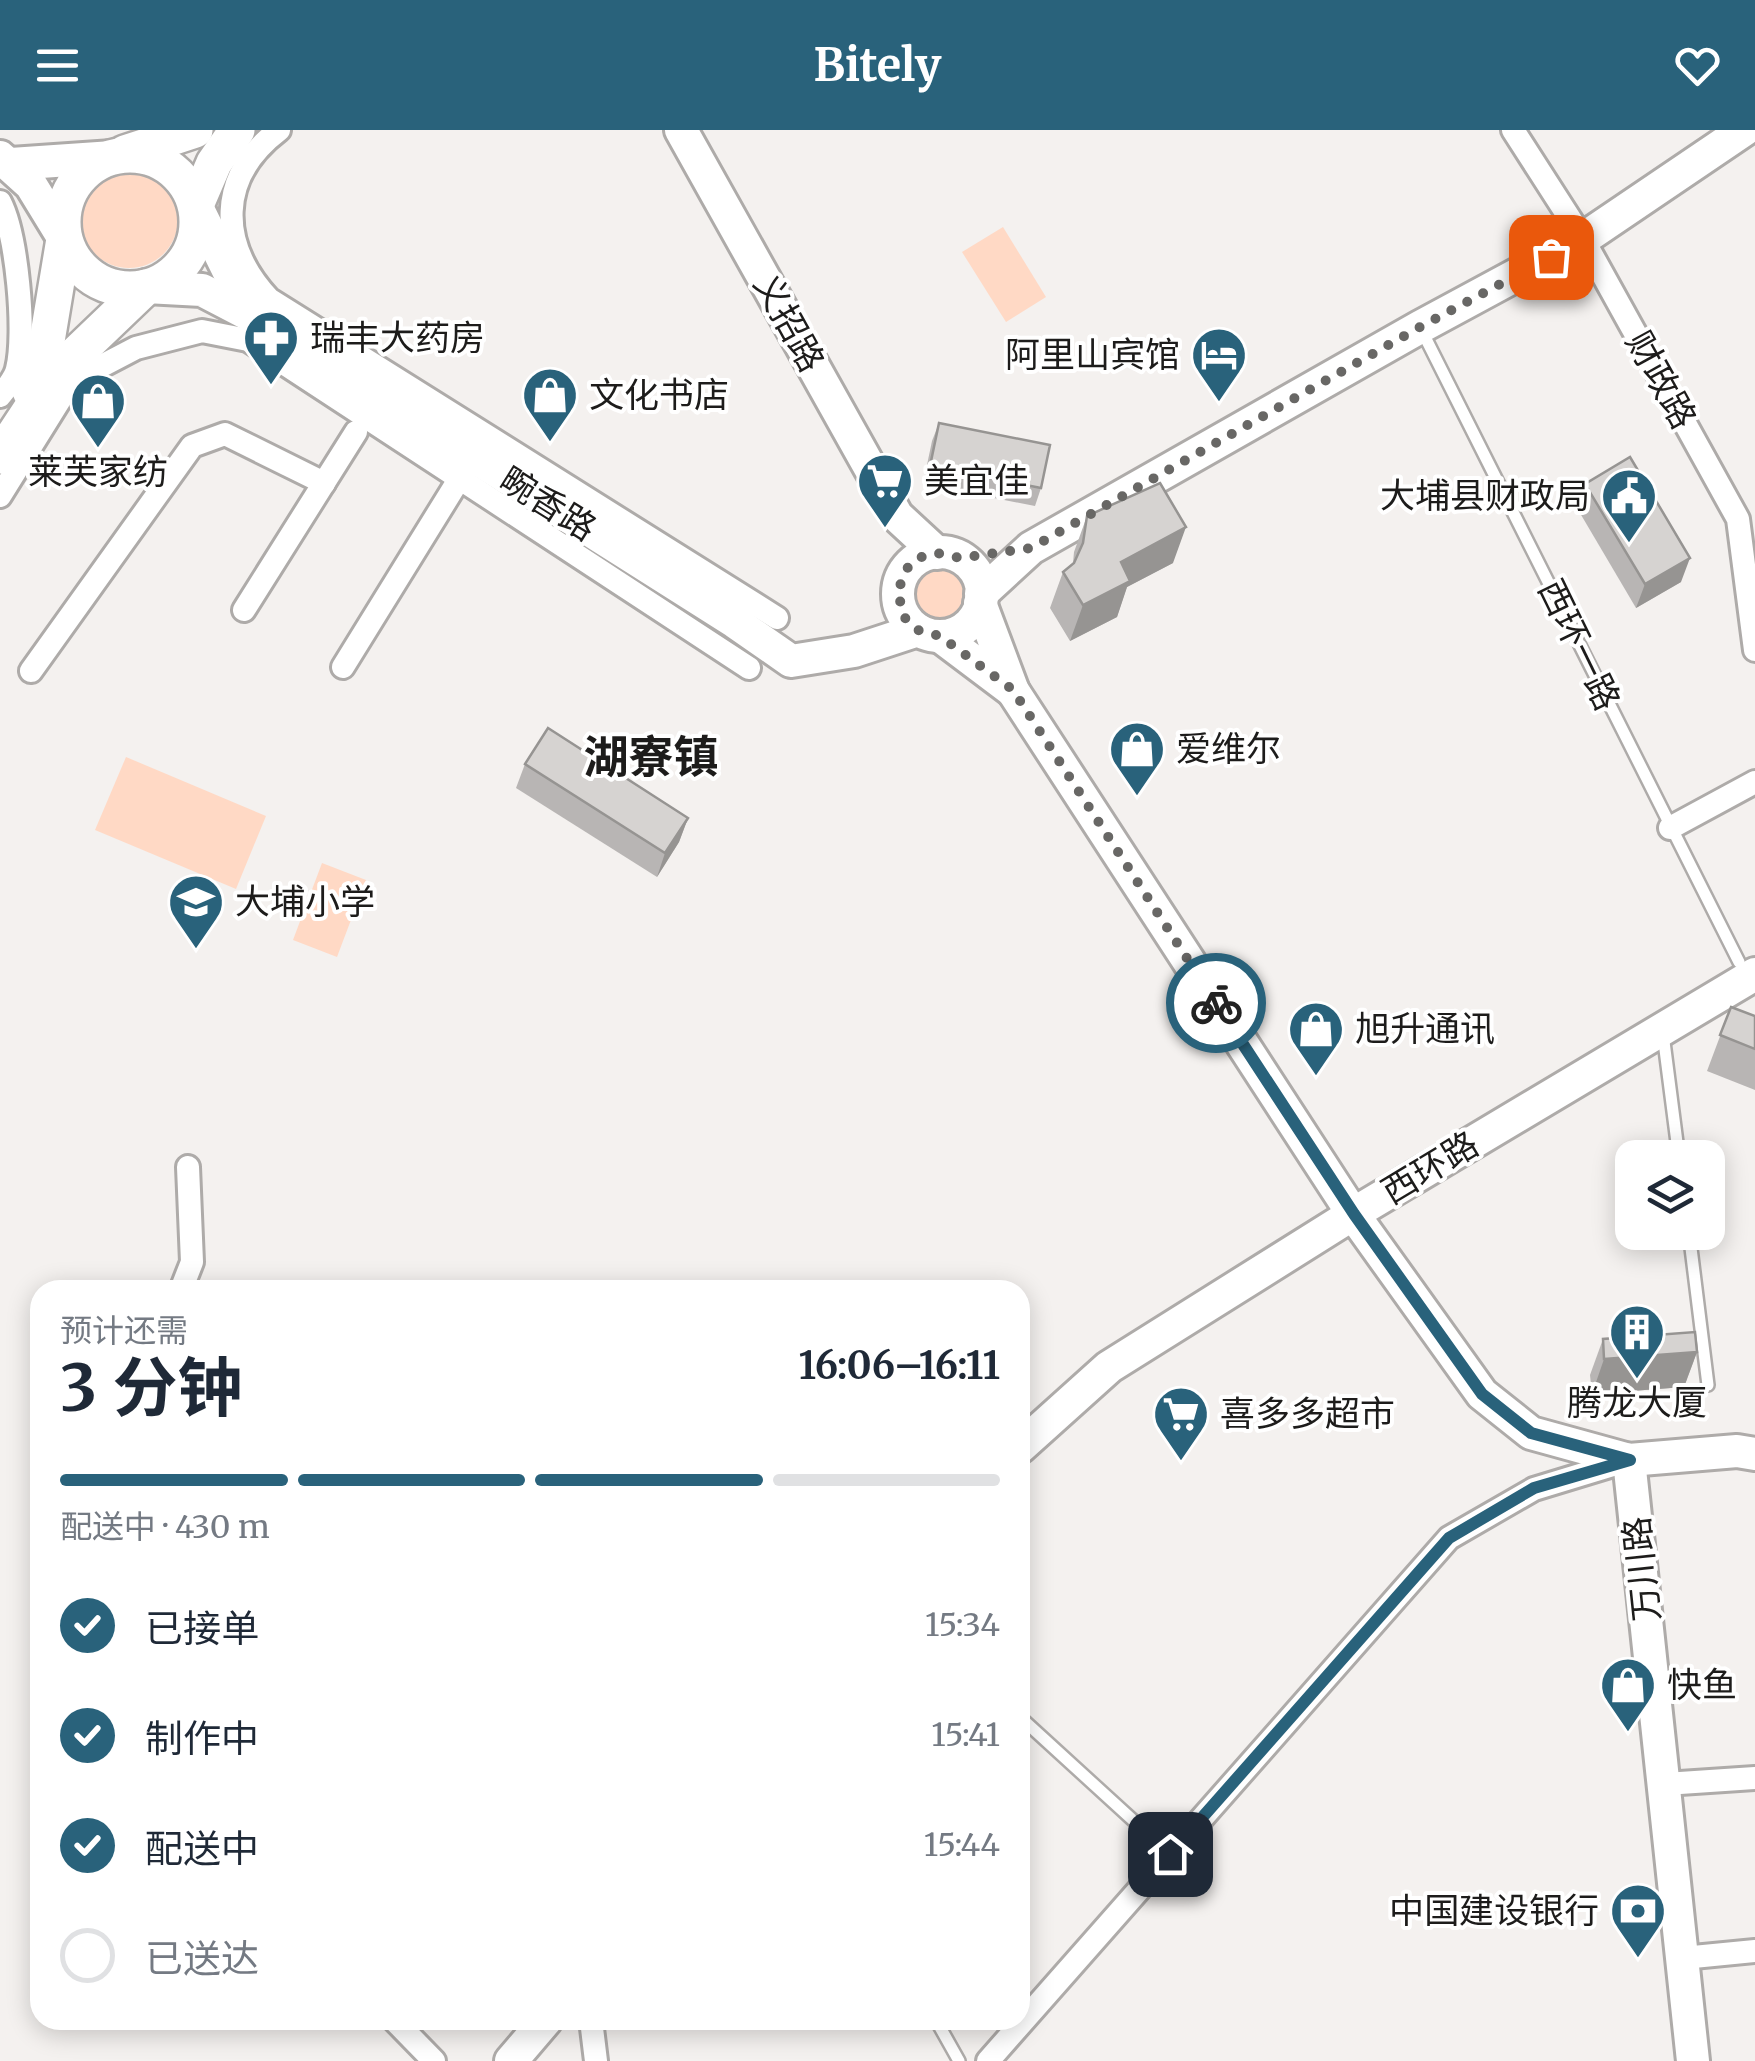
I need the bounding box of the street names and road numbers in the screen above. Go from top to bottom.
street label: 义招路 [744,266,834,380]
street label: 财政路 [1616,323,1706,437]
street label: 畹香路 [492,458,604,550]
street label: 西环一路 [1529,572,1629,718]
street label: 西环路 [1374,1122,1486,1214]
street label: 万川路 [1615,1514,1669,1624]

